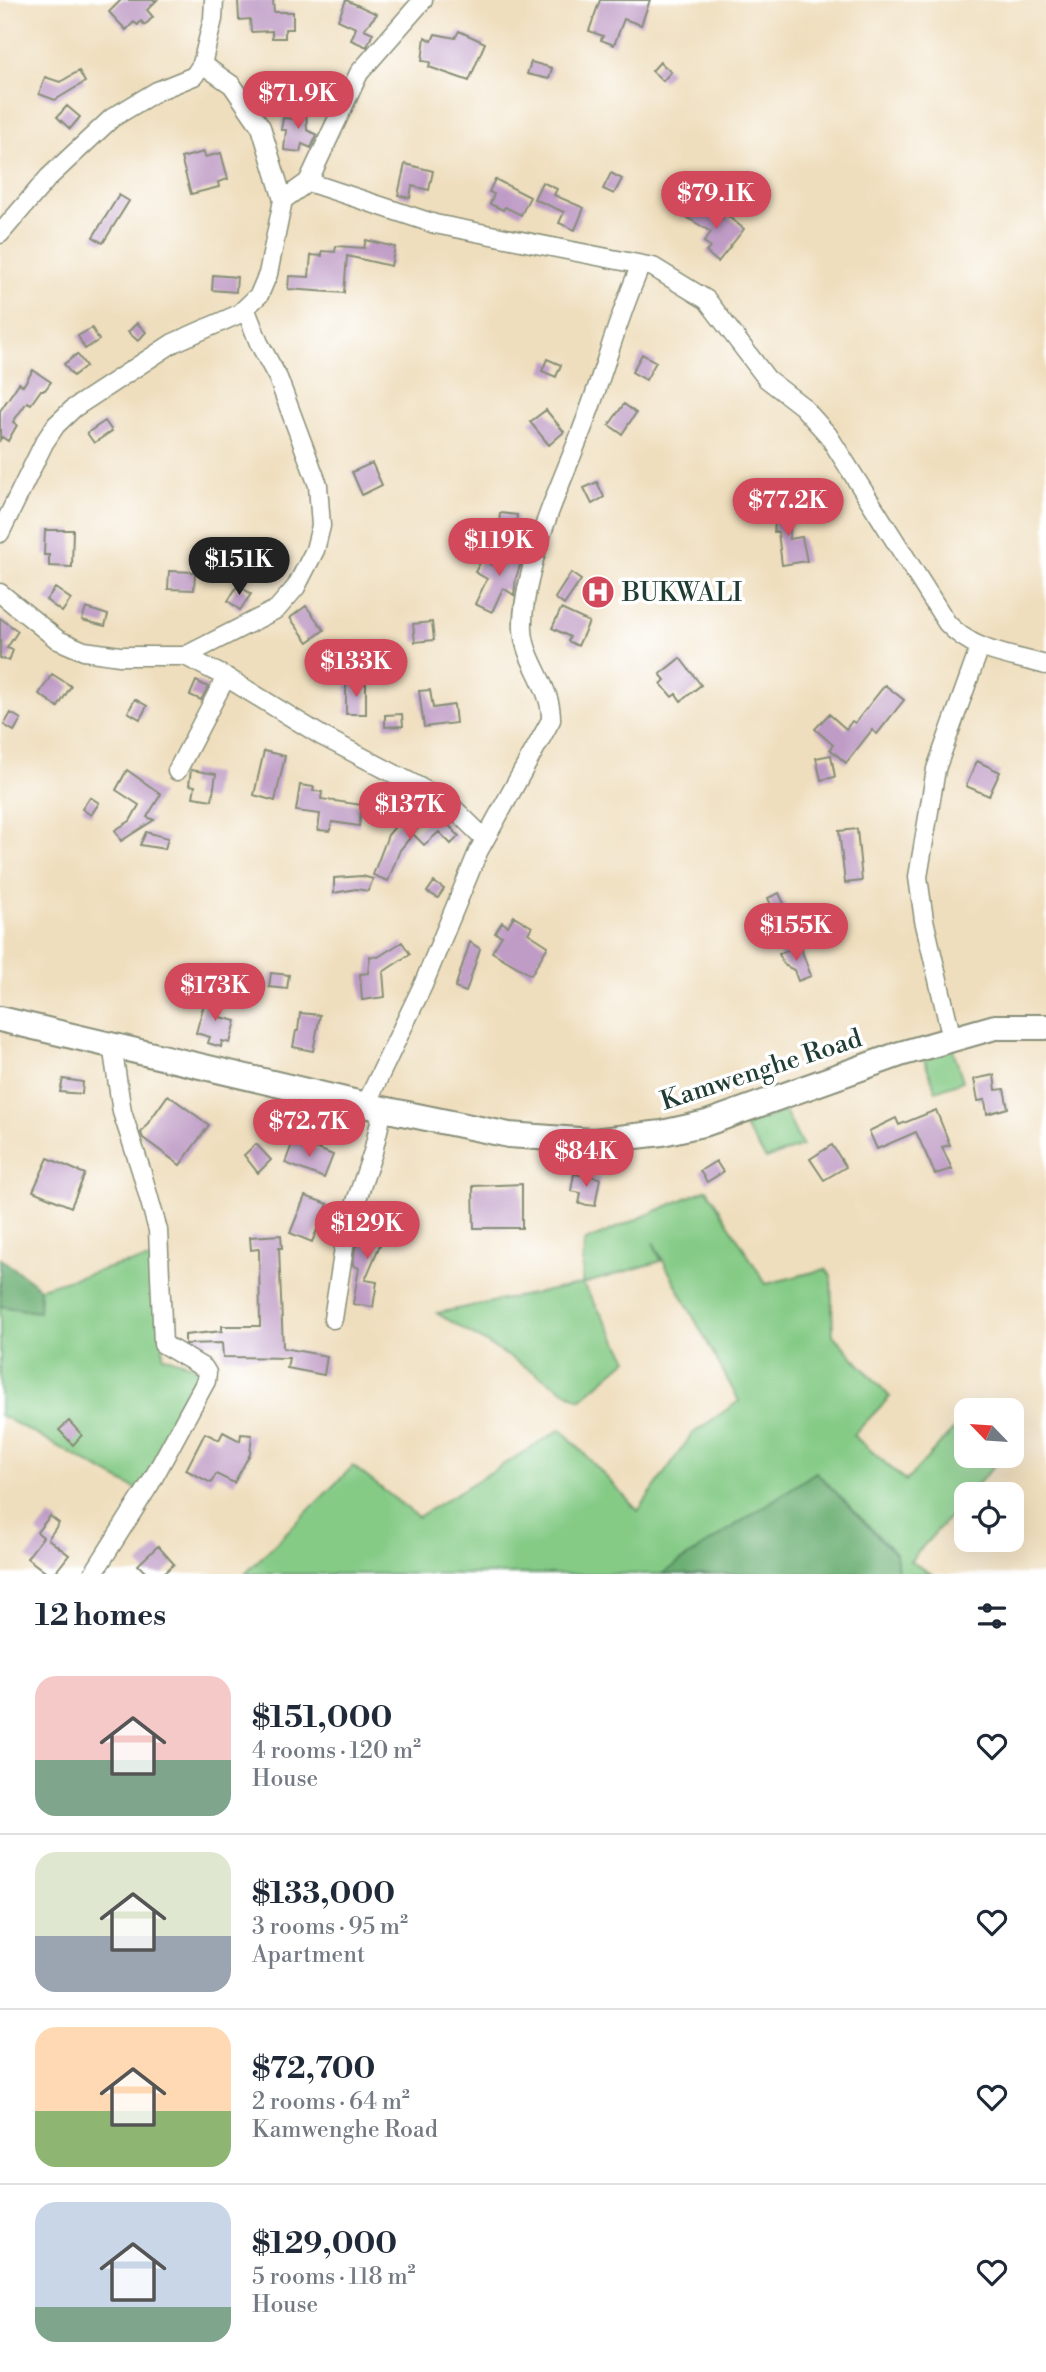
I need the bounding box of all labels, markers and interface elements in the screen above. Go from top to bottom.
pin: $71.9K [241,72,355,131]
text: $71.9K [259,80,337,108]
pin: $79.1K [659,172,773,231]
text: $79.1K [677,180,755,208]
pin: $77.2K [731,478,845,538]
text: $77.2K [749,487,827,515]
pin: $119K [450,518,548,578]
text: $119K [464,527,534,555]
pin: $151K [190,538,288,597]
text: $151K [205,546,273,574]
hospital icon: BUKWALI [579,573,617,611]
place label: BUKWALI [621,577,742,609]
pin: $133K [307,640,405,699]
text: $133K [320,648,392,676]
pin: $137K [361,782,459,842]
text: $137K [375,791,445,819]
pin: $155K [747,904,845,963]
text: $155K [760,912,832,940]
pin: $173K [166,964,264,1023]
text: $173K [180,972,250,1000]
street label: Kamwenghe Road [657,1022,866,1118]
pin: $72.7K [252,1100,366,1159]
text: $72.7K [269,1108,349,1136]
pin: $84K [545,1130,627,1189]
text: $84K [555,1138,617,1166]
pin: $129K [318,1202,416,1261]
text: $129K [331,1210,403,1238]
north arrow [954,1398,1024,1468]
map controls [954,1398,1024,1552]
button: locate [954,1482,1024,1552]
text: 12 homes [35,1597,166,1635]
icon: filters [973,1597,1011,1635]
text: $151,000 [252,1699,392,1737]
icon: home [91,1704,175,1788]
icon: heart [973,1727,1011,1765]
text: 4 rooms · 120 m² [252,1737,421,1765]
text: House [252,1765,318,1793]
text: $133,000 [252,1875,395,1913]
icon: home [91,1880,175,1964]
icon: heart [973,1903,1011,1941]
text: 3 rooms · 95 m² [252,1913,408,1941]
text: Apartment [252,1941,365,1969]
text: $72,700 [252,2050,375,2088]
icon: home [91,2055,175,2139]
icon: heart [973,2078,1011,2116]
text: 2 rooms · 64 m² [252,2088,410,2116]
text: Kamwenghe Road [252,2116,438,2144]
text: $129,000 [252,2225,397,2263]
icon: home [91,2230,175,2314]
icon: heart [973,2253,1011,2291]
text: 5 rooms · 118 m² [252,2263,416,2291]
text: House [252,2291,318,2319]

